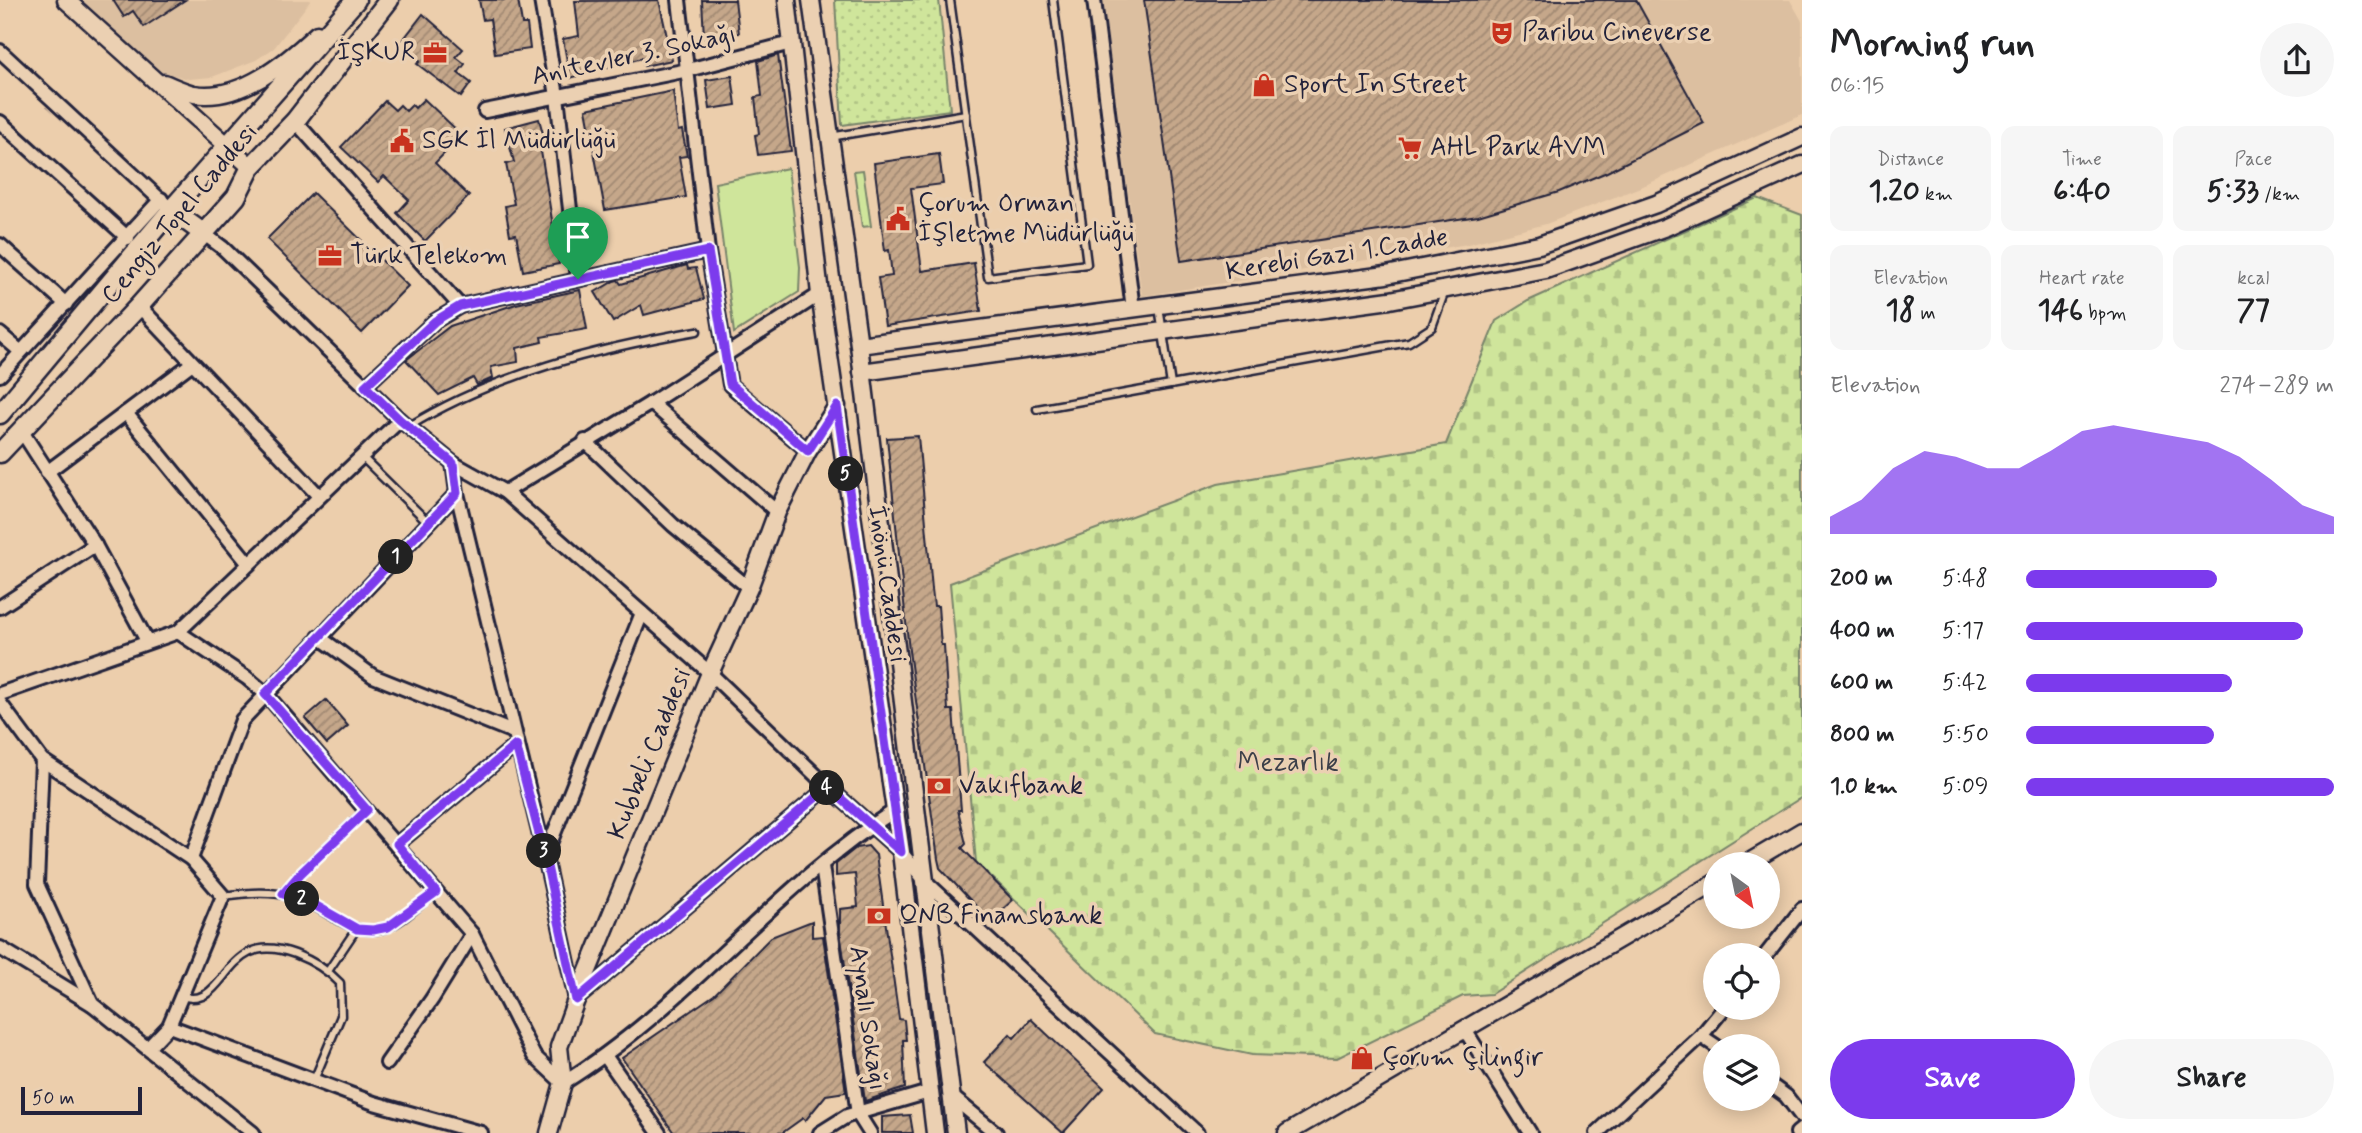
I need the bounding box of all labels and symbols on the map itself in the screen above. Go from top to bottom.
place label: Paribu Cineverse [1522,16,1712,50]
street label: Anıtevler 3. Sokağı [528,18,740,94]
theatre icon: Paribu Cineverse [1488,19,1516,47]
place label: İŞKUR [337,36,415,70]
office icon: İŞKUR [421,39,449,67]
place label: Sport In Street [1284,68,1468,102]
shop icon: Sport In Street [1250,71,1278,99]
street label: Cengiz Topel Caddesi [94,116,267,313]
place label: SGK İl Müdürlüğü [422,124,615,158]
public building icon: SGK İl Müdürlüğü [388,127,416,155]
place label: AHL Park AVM [1430,131,1605,165]
supermarket icon: AHL Park AVM [1396,134,1424,162]
place label: Çorum Orman İşletme Müdürlüğü [918,187,1134,251]
public building icon: Çorum Orman İşletme Müdürlüğü [884,205,912,233]
pin [548,207,608,279]
street label: Kerebi Gazi 1.Cadde [1224,221,1450,289]
place label: Türk Telekom [350,239,507,273]
office icon: Türk Telekom [316,242,344,270]
pin: 5 [828,456,864,491]
street label: İnönü Caddesi [859,503,915,665]
pin: 1 [378,540,414,574]
street label: Kubbeli Caddesi [600,663,700,845]
park label: Mezarlık [1237,746,1339,780]
place label: Vakıfbank [959,769,1083,803]
pin: 4 [810,770,844,806]
bank icon: Vakıfbank [925,772,953,800]
pin: 3 [526,834,562,868]
north arrow [1703,852,1780,929]
pin: 2 [284,881,320,916]
place label: QNB Finansbank [899,899,1102,933]
bank icon: QNB Finansbank [865,902,893,930]
street label: Aynalı Sokağı [840,943,894,1093]
place label: Çorum Çilingir [1382,1041,1544,1078]
shop icon: Çorum Çilingir [1348,1044,1376,1072]
scale bar [21,1084,142,1116]

